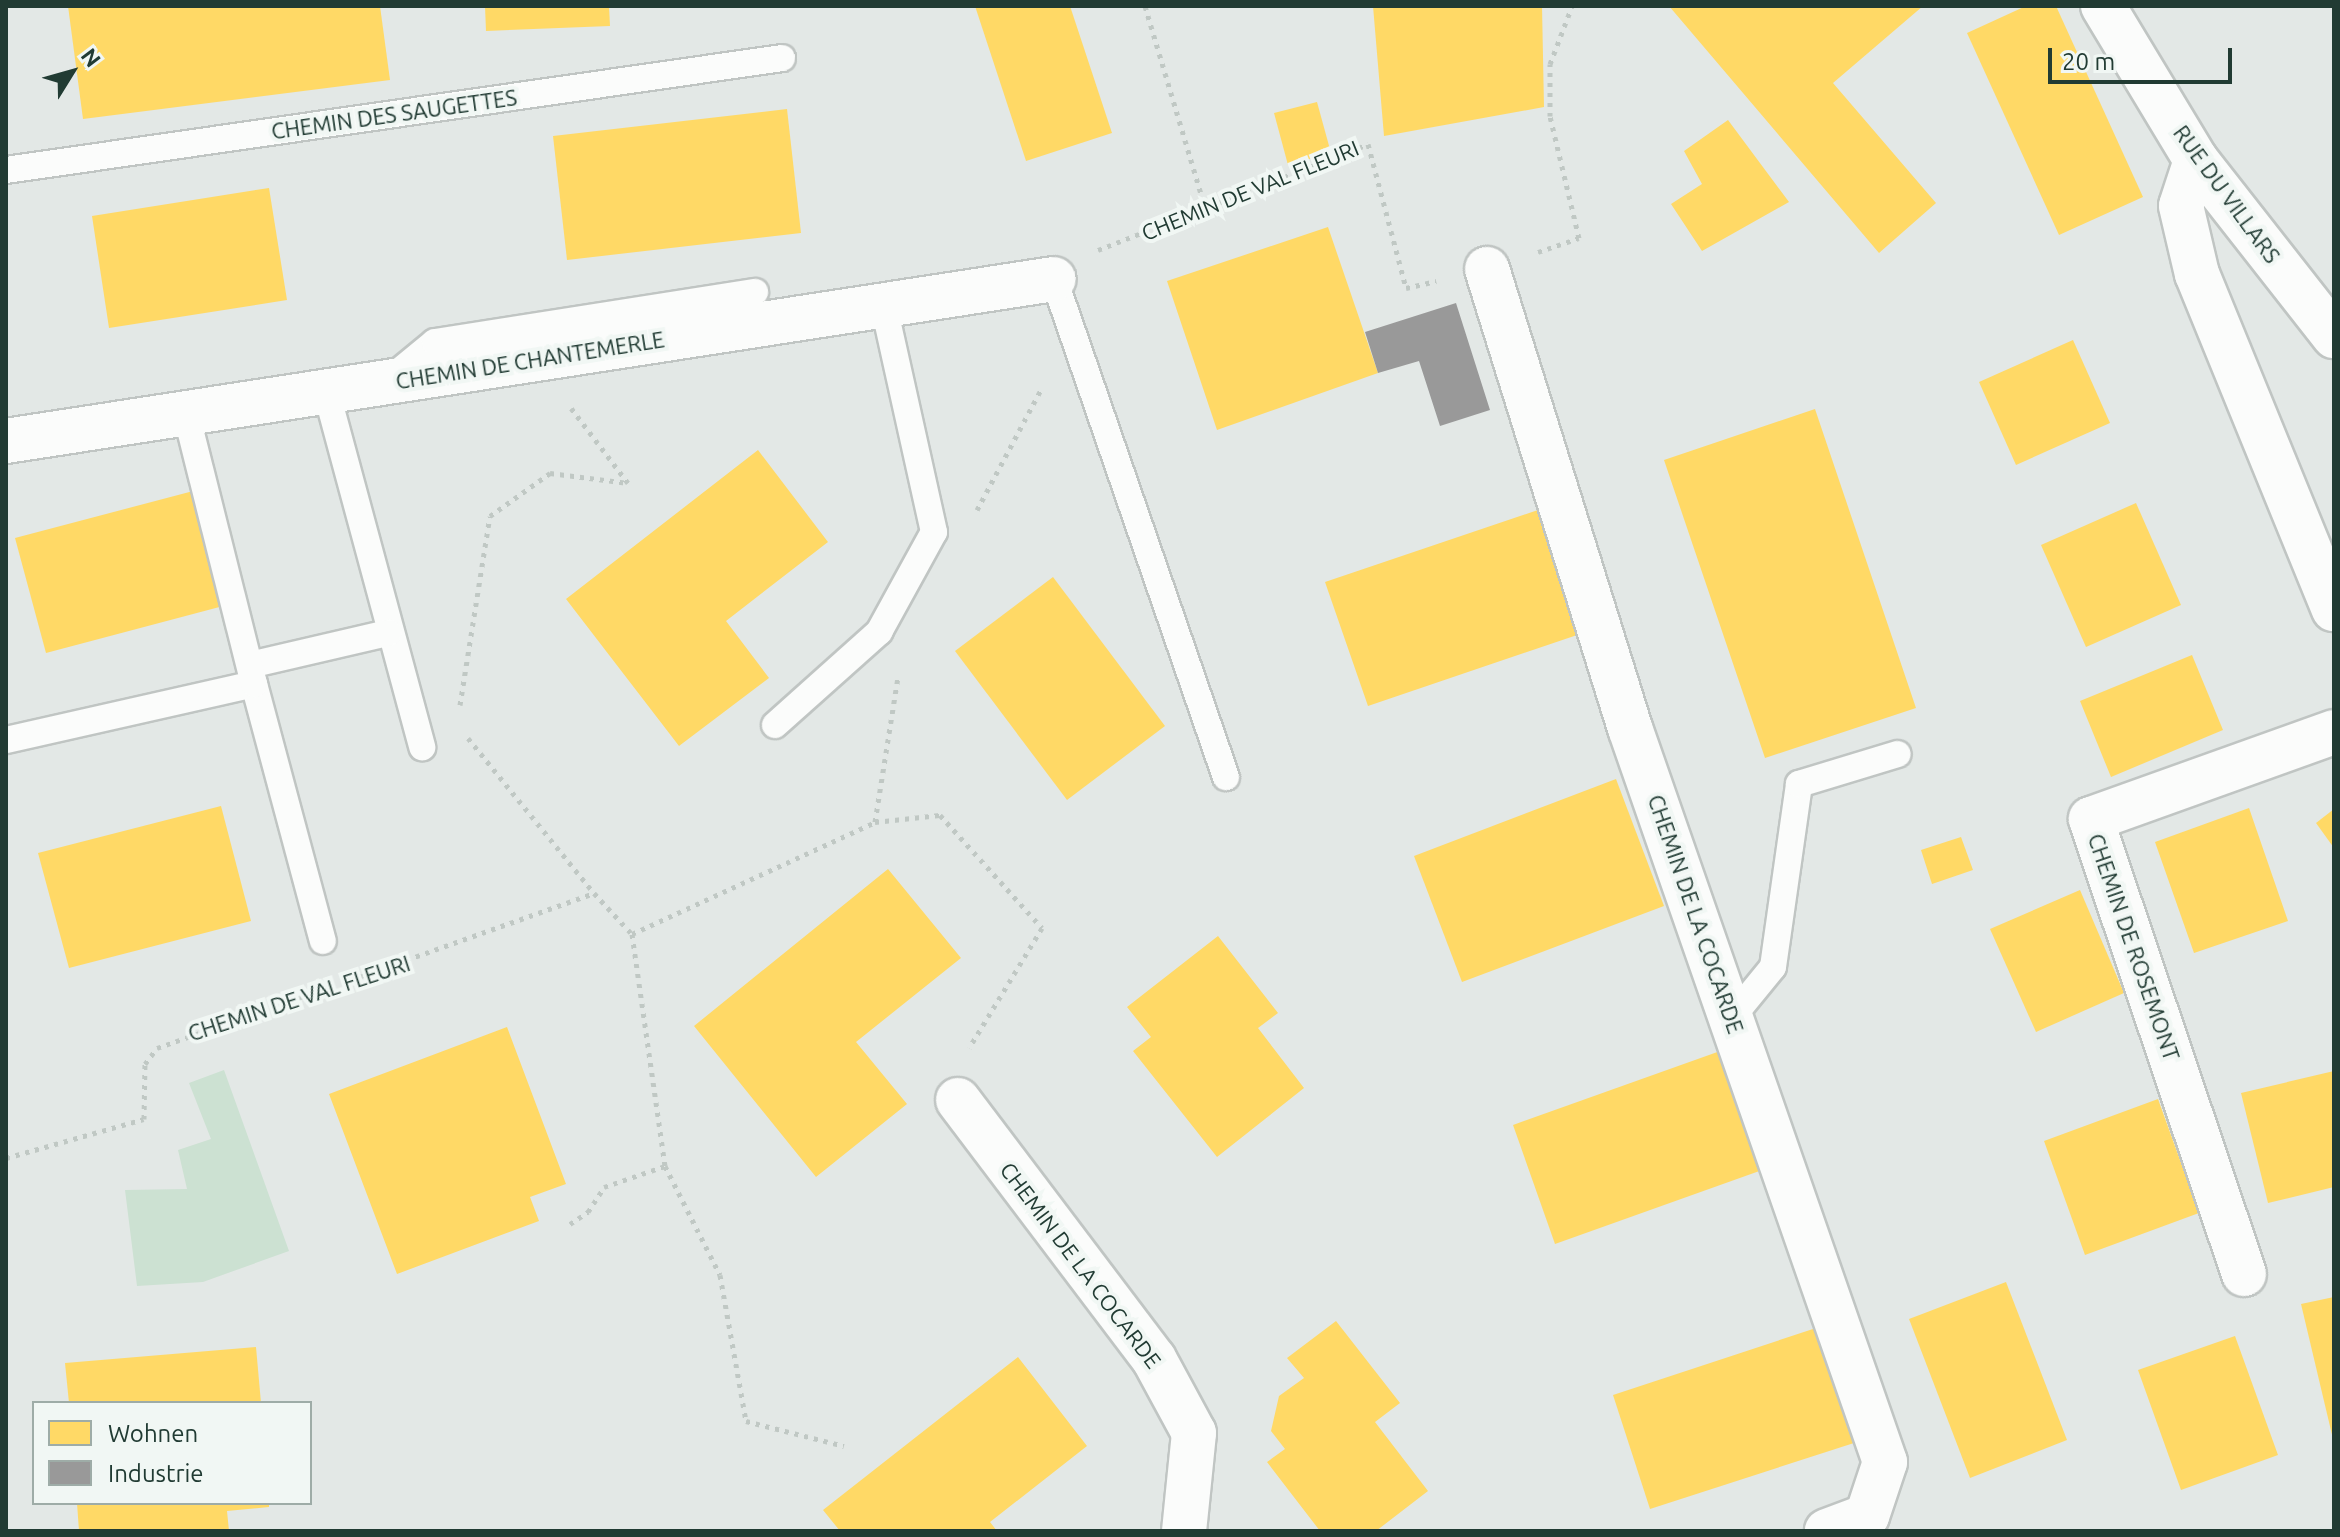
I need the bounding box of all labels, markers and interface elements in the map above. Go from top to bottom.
north arrow [32,32,112,112]
scale bar [2052,32,2236,82]
text: N [77,43,106,71]
text: 20 m [2062,48,2115,75]
street label: CHEMIN DES SAUGETTES [270,84,518,144]
street label: RUE DU VILLARS [2168,120,2286,268]
street label: CHEMIN DE VAL FLEURI [1137,134,1363,246]
street label: CHEMIN DE CHANTEMERLE [394,326,666,394]
street label: CHEMIN DE LA COCARDE [1643,791,1749,1037]
street label: CHEMIN DE ROSEMONT [2083,830,2185,1064]
street label: CHEMIN DE VAL FLEURI [184,950,414,1046]
street label: CHEMIN DE LA COCARDE [995,1157,1167,1373]
legend [32,1401,312,1505]
text: Wohnen [108,1420,198,1447]
text: Industrie [108,1460,204,1487]

